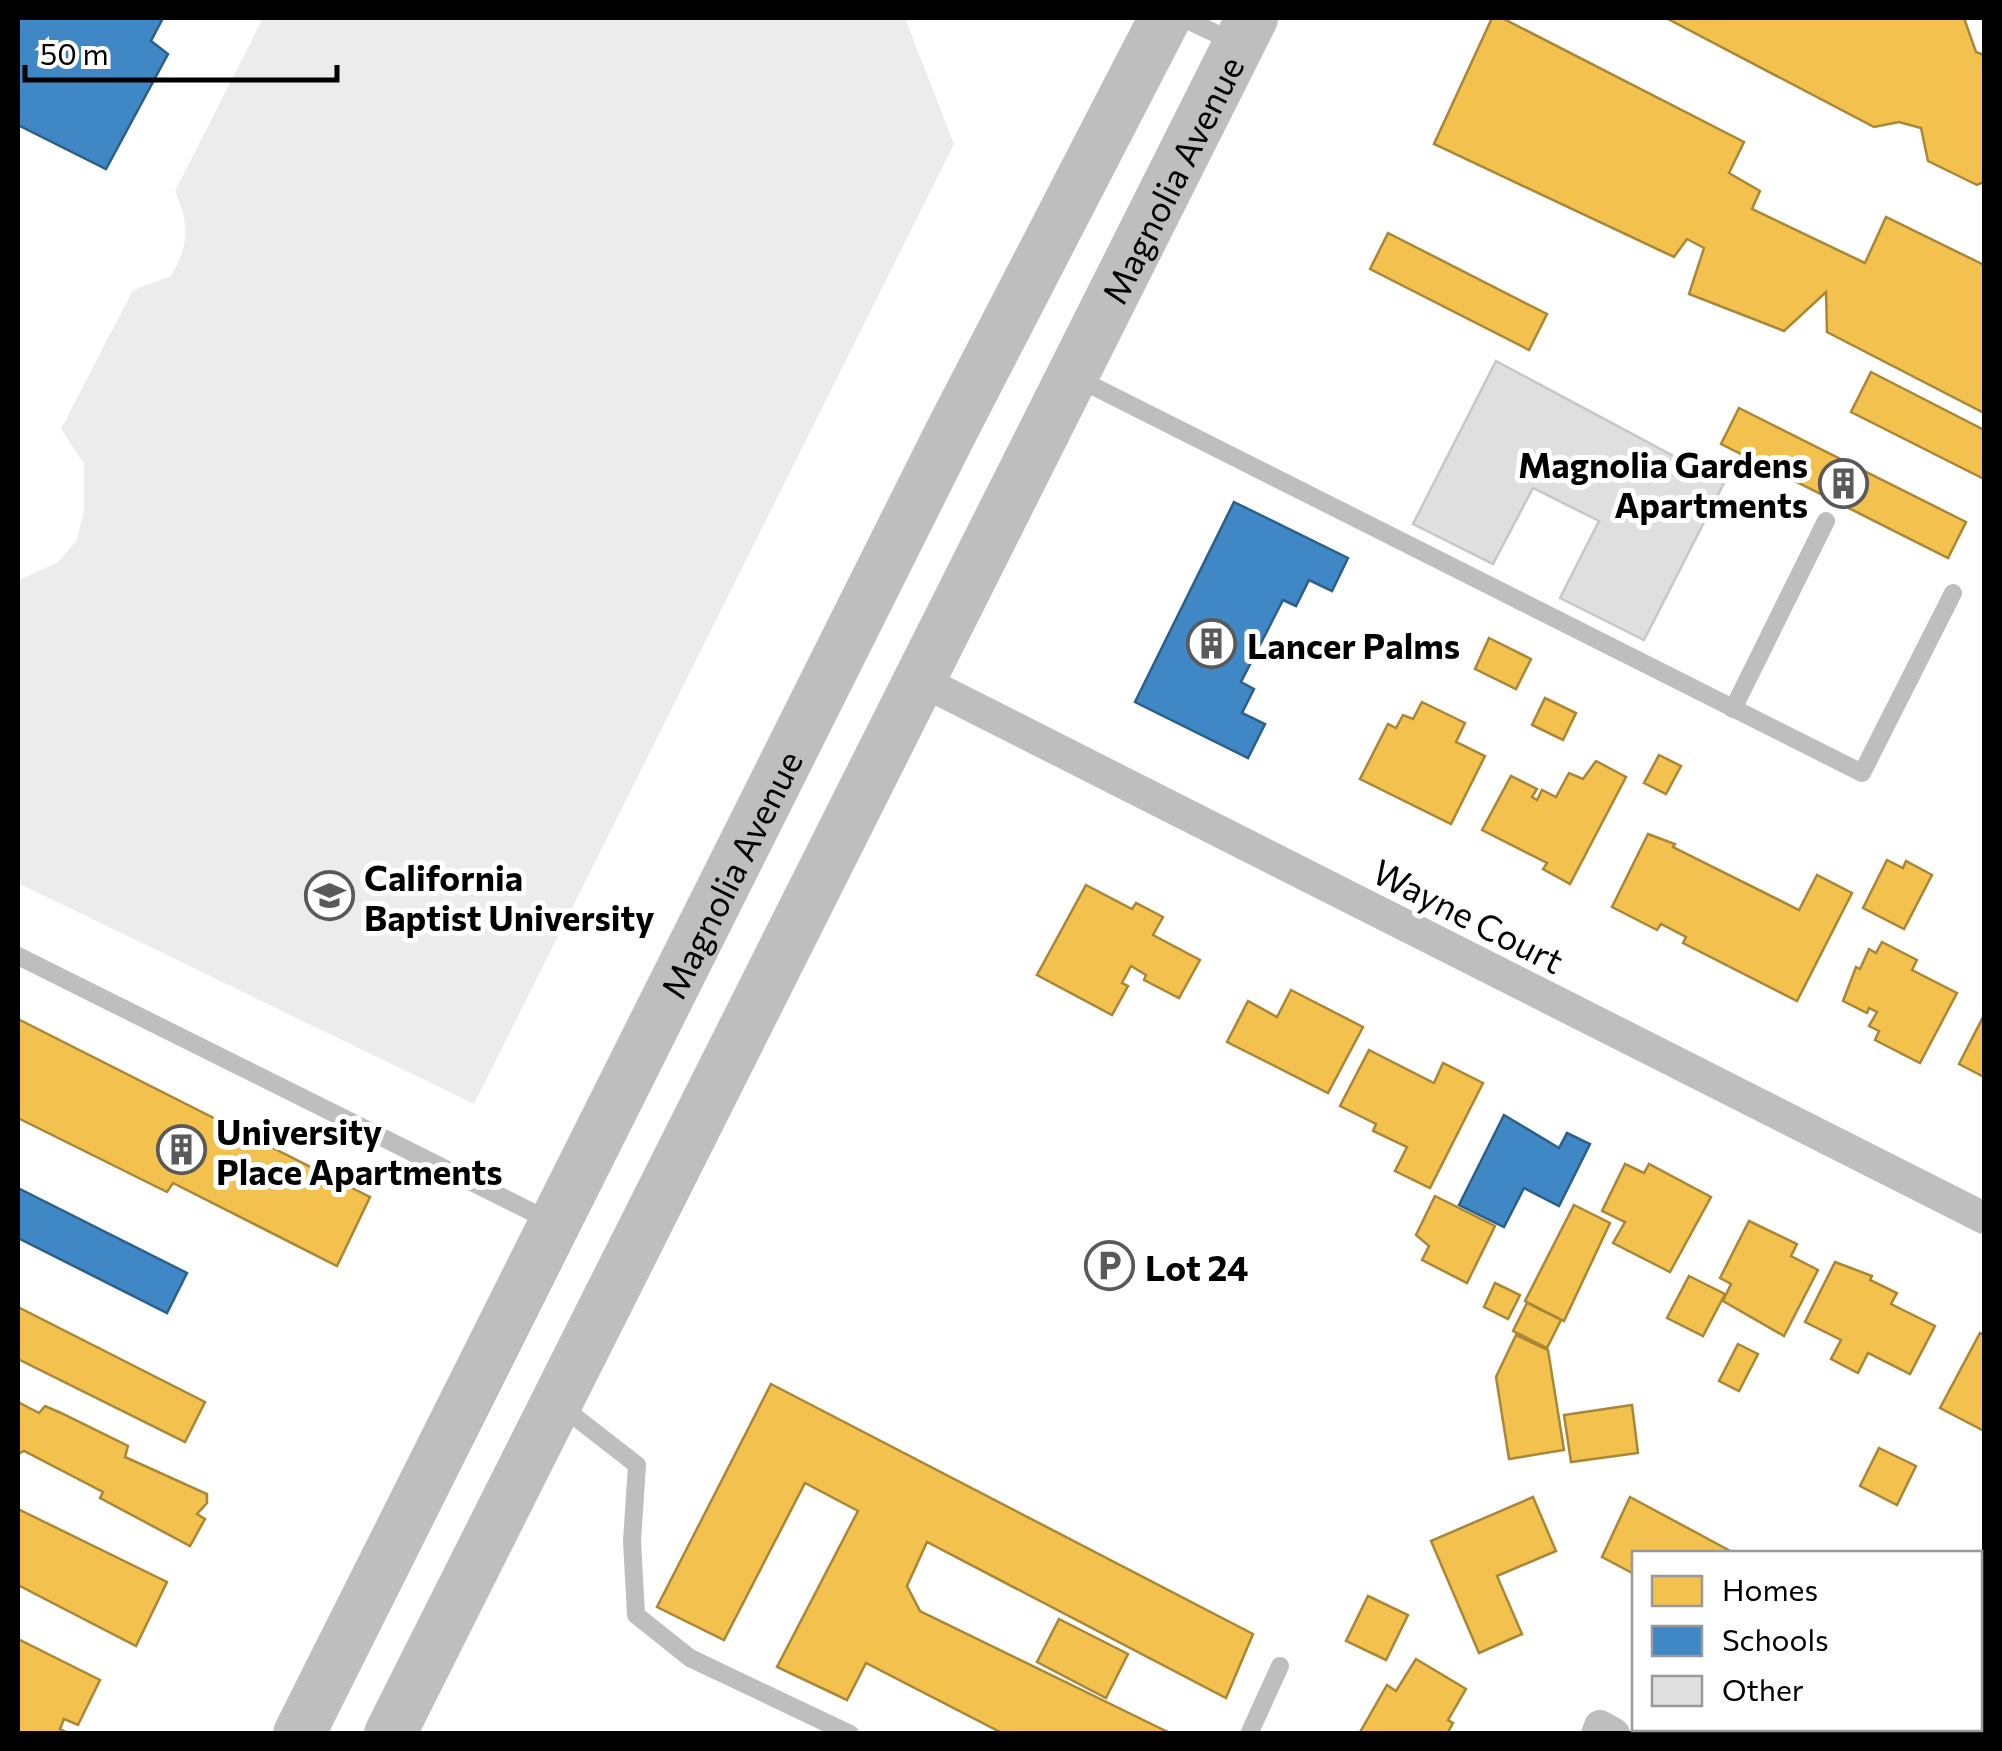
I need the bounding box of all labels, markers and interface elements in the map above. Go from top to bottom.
scale bar [25,20,338,82]
text: 50 m [40,34,109,71]
street label: Magnolia Avenue [1091,48,1251,310]
place label: Magnolia Gardens Apartments [1518,442,1808,525]
building icon: Magnolia Gardens Apartments [1817,457,1869,509]
building icon: Lancer Palms [1186,618,1238,670]
place label: Lancer Palms [1247,623,1460,666]
street label: Magnolia Avenue [650,743,810,1005]
street label: Wayne Court [1367,849,1571,981]
place label: California Baptist University [364,855,655,938]
school or university icon: California Baptist University [303,870,355,922]
place label: University Place Apartments [216,1109,503,1192]
building icon: University Place Apartments [155,1124,207,1176]
parking icon: Lot 24 [1084,1240,1136,1292]
place label: Lot 24 [1145,1245,1248,1288]
legend [1632,1551,1982,1731]
text: Homes [1722,1570,1818,1607]
text: Schools [1722,1620,1829,1657]
text: Other [1722,1670,1804,1707]

